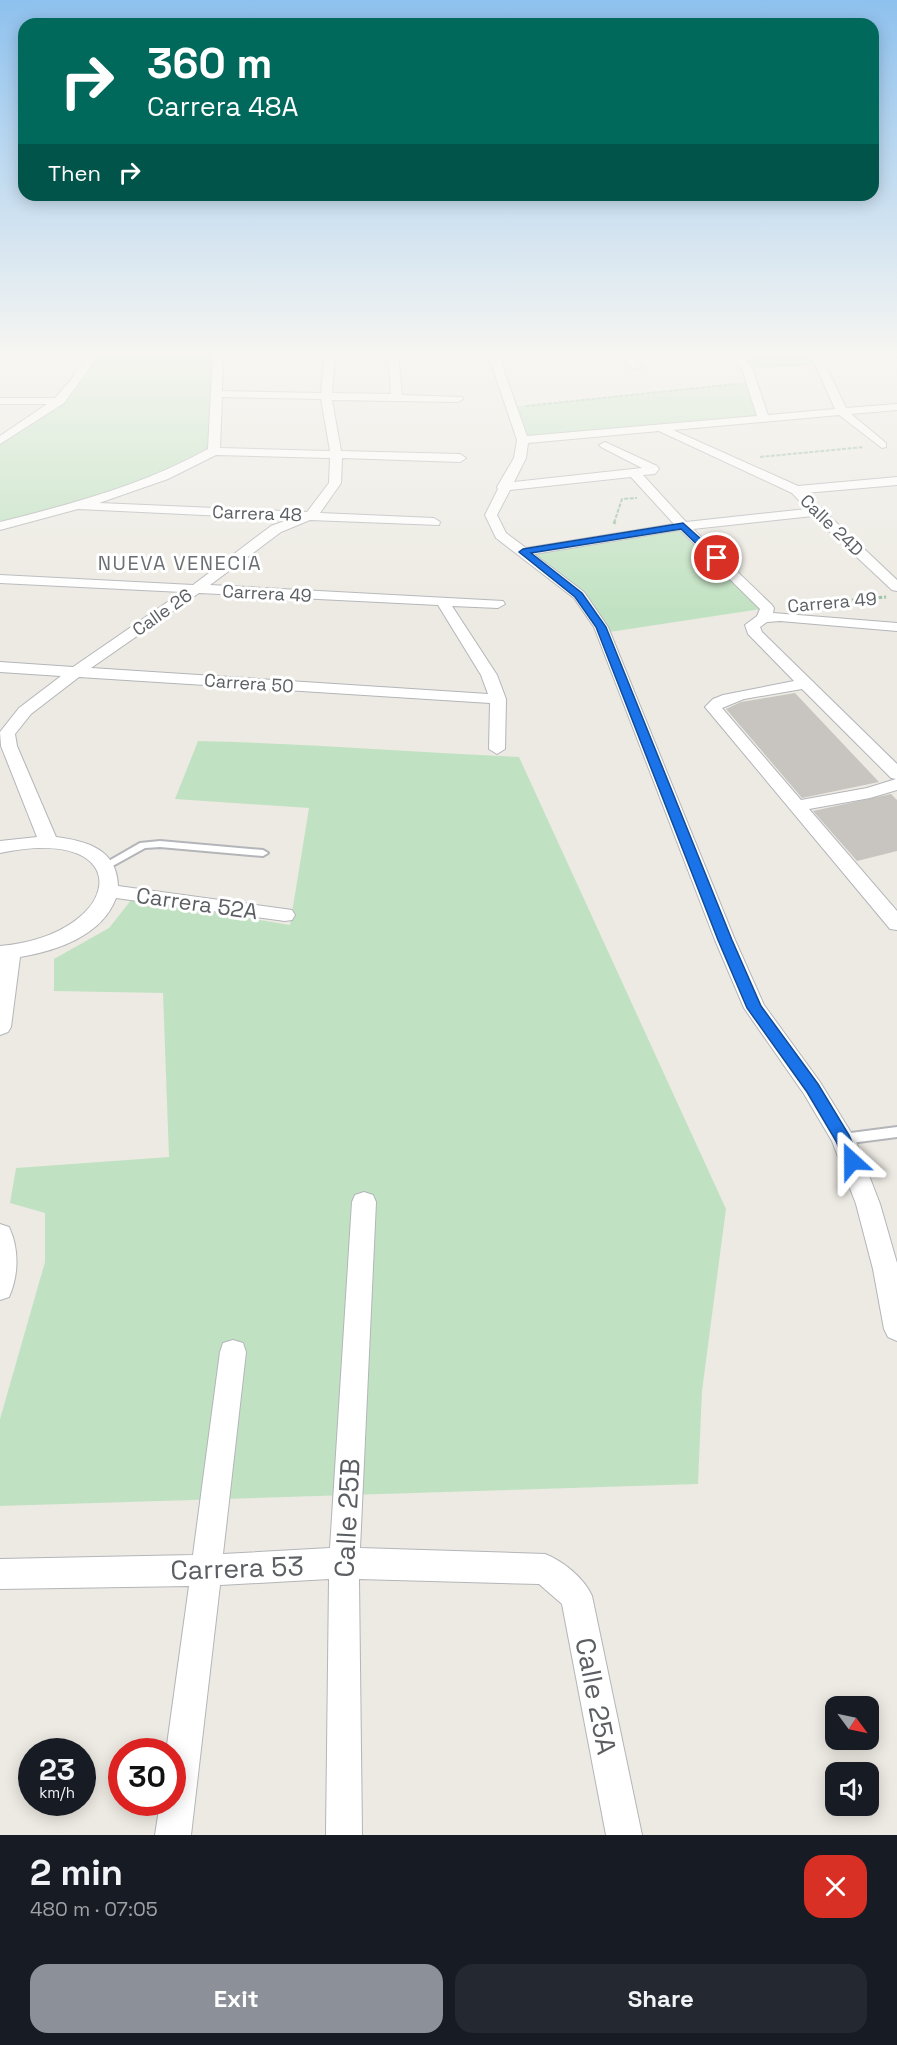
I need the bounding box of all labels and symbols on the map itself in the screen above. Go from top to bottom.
street label: Calle 24D [795,489,869,561]
street label: Carrera 48 [212,500,302,526]
pin [691,532,742,583]
district label: NUEVA VENECIA [98,550,262,576]
street label: Carrera 49 [222,579,312,607]
street label: Calle 26 [128,583,196,641]
street label: Carrera 49 [786,587,878,617]
street label: Carrera 50 [204,668,294,698]
street label: Carrera 52A [134,881,260,925]
position arrow [820,1129,884,1193]
street label: Calle 25B [326,1458,368,1578]
street label: Carrera 53 [170,1548,304,1588]
street label: Calle 25A [568,1635,624,1757]
north arrow [825,1696,879,1750]
speed limit sign: 30 [108,1738,186,1816]

